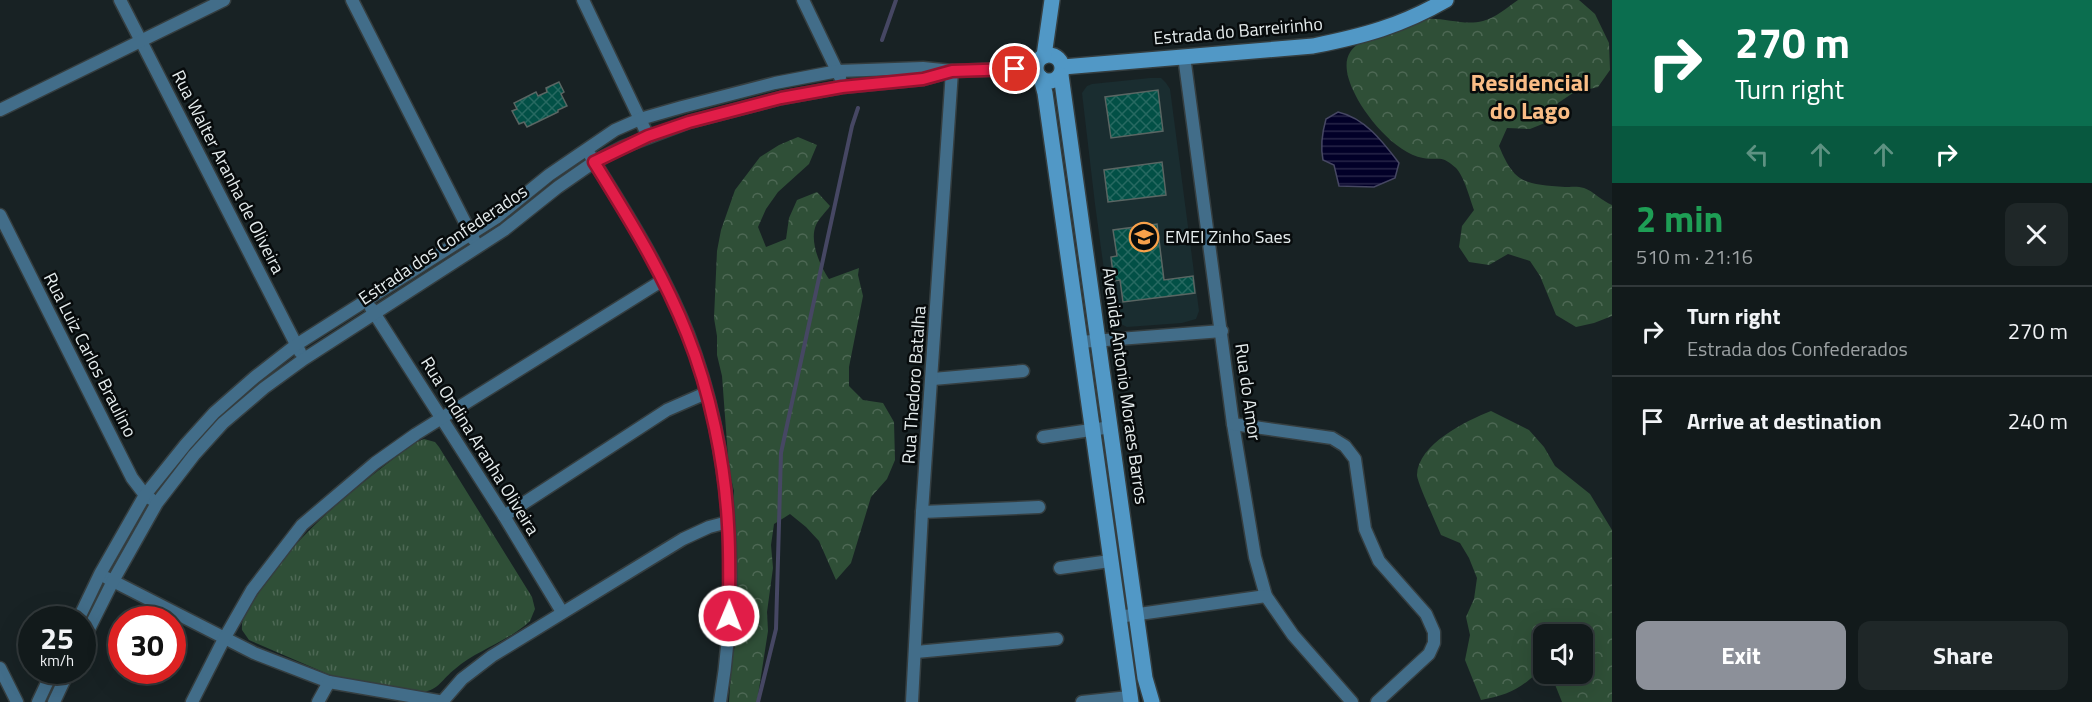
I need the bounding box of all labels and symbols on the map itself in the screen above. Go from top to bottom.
street label: Estrada do Barreirinho [1152,10,1324,51]
pin [989,43,1040,94]
district label: Residencial do Lago [1471,64,1589,128]
street label: Rua Walter Aranha de Oliveira [165,65,292,278]
street label: Estrada dos Confederados [353,178,533,311]
school or university icon: EMEI Zinho Saes [1128,221,1160,253]
place label: EMEI Zinho Saes [1165,223,1291,250]
street label: Avenida Antonio Moraes Barros [1096,266,1155,506]
street label: Rua Luiz Carlos Braulino [37,268,144,442]
street label: Rua Thedoro Batalha [895,305,933,465]
street label: Rua do Amor [1228,341,1269,442]
street label: Rua Ondina Aranha Oliveira [414,351,547,540]
position arrow [697,584,761,648]
speed limit sign: 30 [108,606,186,684]

